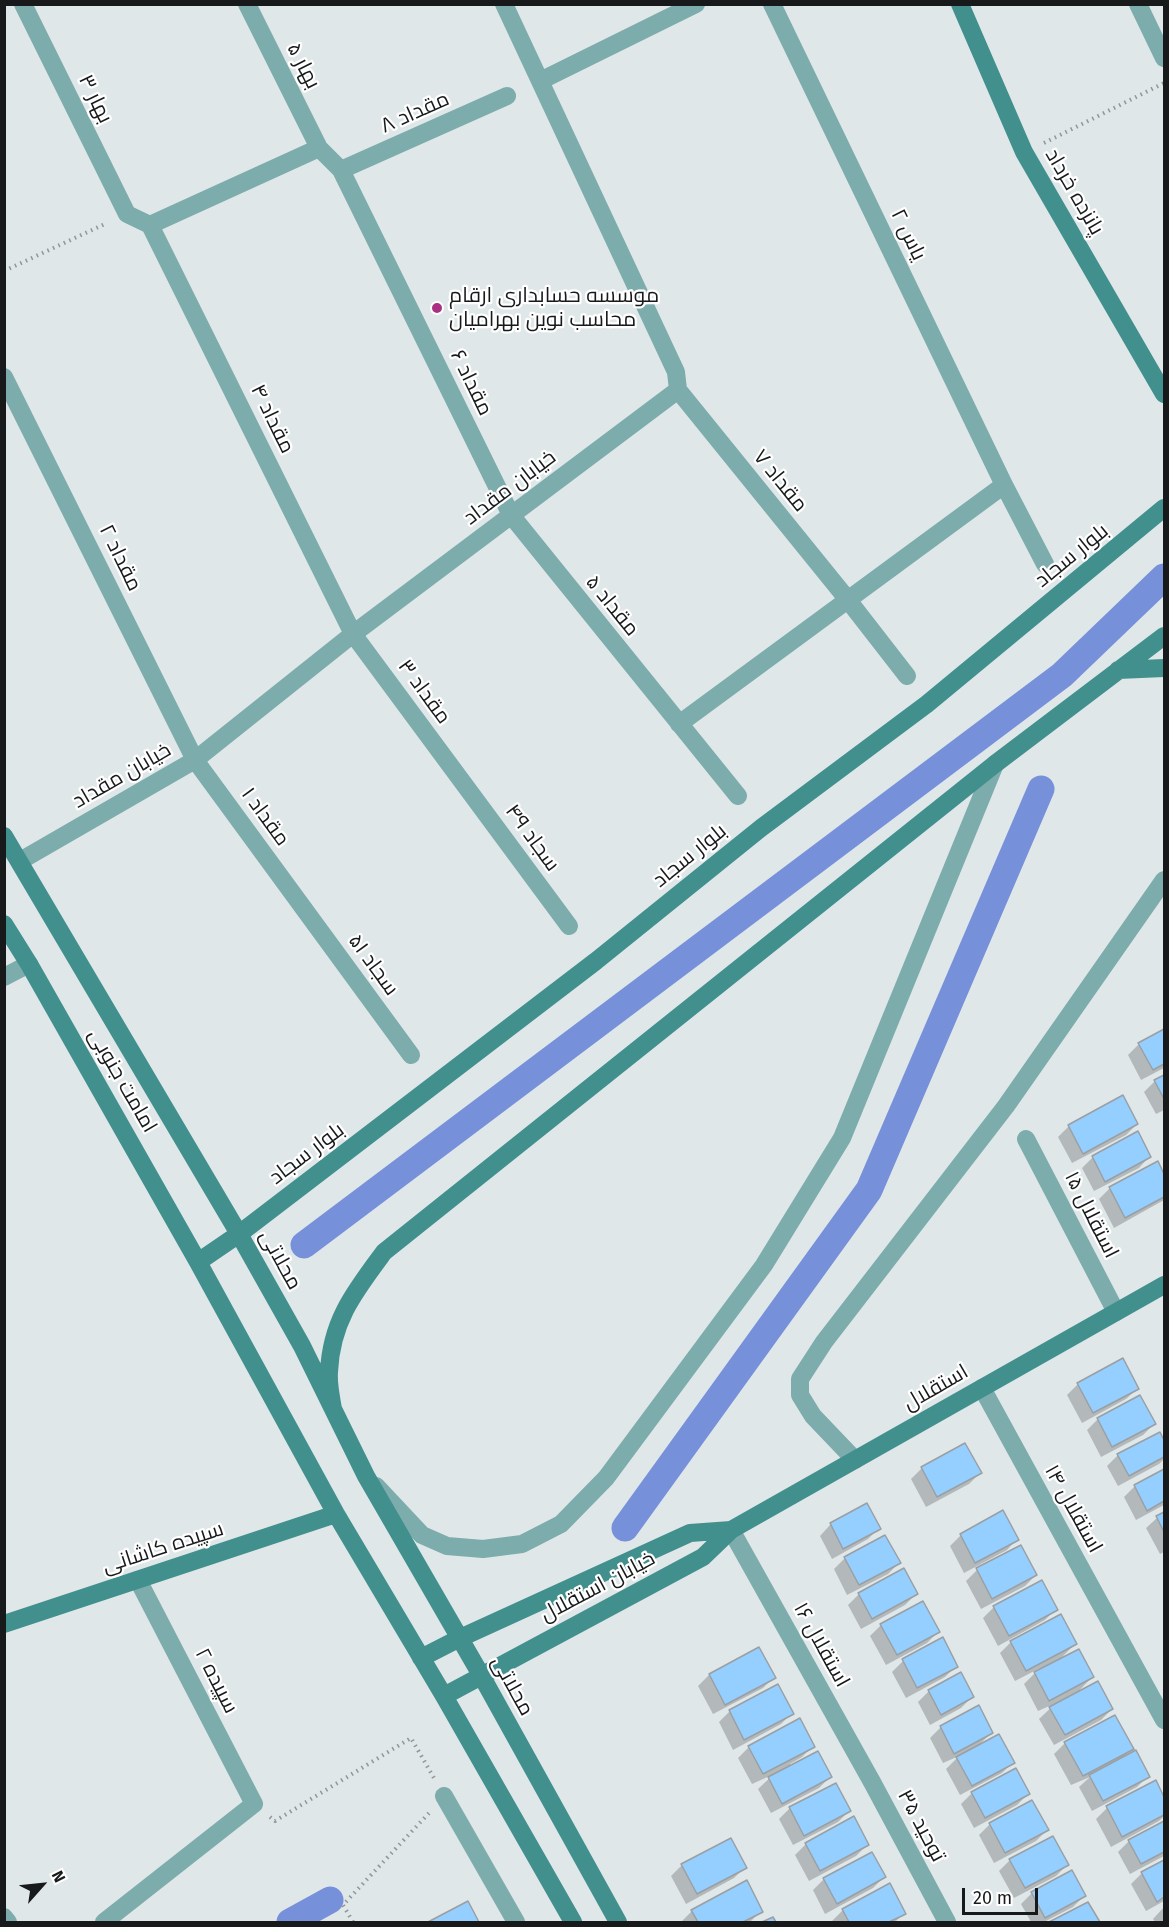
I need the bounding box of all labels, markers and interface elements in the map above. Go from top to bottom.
street label: بهار ۵ [281,39,325,93]
street label: بهار ۳ [73,71,117,127]
street label: مقداد ۸ [377,87,453,139]
street label: پانزده خرداد [1039,144,1109,240]
street label: یاس ۲ [885,205,931,265]
place label: موسسه حسابداری ارقام محاسب نوین بهرامیان [449,283,659,333]
marker: موسسه حسابداری ارقام محاسب نوین بهرامیان [430,301,444,315]
street label: مقداد ۶ [444,346,498,420]
street label: مقداد ۴ [245,380,299,458]
street label: خیابان مقداد [459,445,561,531]
street label: مقداد ۷ [747,445,813,517]
street label: بلوار سجاد [1030,519,1114,593]
street label: مقداد ۲ [93,521,147,595]
street label: مقداد ۵ [580,570,644,642]
street label: مقداد ۳ [392,655,456,729]
street label: خیابان مقداد [68,738,176,814]
street label: مقداد ۱ [235,783,295,851]
street label: سجاد ۴۹ [499,800,565,876]
street label: بلوار سجاد [648,819,732,893]
street label: سجاد ۵۱ [342,929,404,1001]
street label: امامت جنوبی [82,1025,162,1137]
street label: بلوار سجاد [265,1118,349,1190]
street label: استقلال ۱۵ [1058,1167,1124,1263]
street label: محلاتی [253,1226,307,1294]
street label: استقلال [899,1359,973,1417]
street label: استقلال ۱۴ [1039,1461,1107,1557]
street label: سپیده کاشانی [99,1517,227,1579]
street label: خیابان استقلال [536,1546,660,1628]
street label: استقلال ۱۶ [787,1598,855,1692]
street label: سپیده ۲ [189,1644,243,1718]
street label: محلاتی [485,1652,539,1720]
street label: توحید ۳۵ [892,1786,950,1866]
north arrow [12,1855,72,1915]
text: N [48,1868,69,1886]
scale bar [965,1876,1042,1914]
text: 20 m [973,1887,1012,1909]

